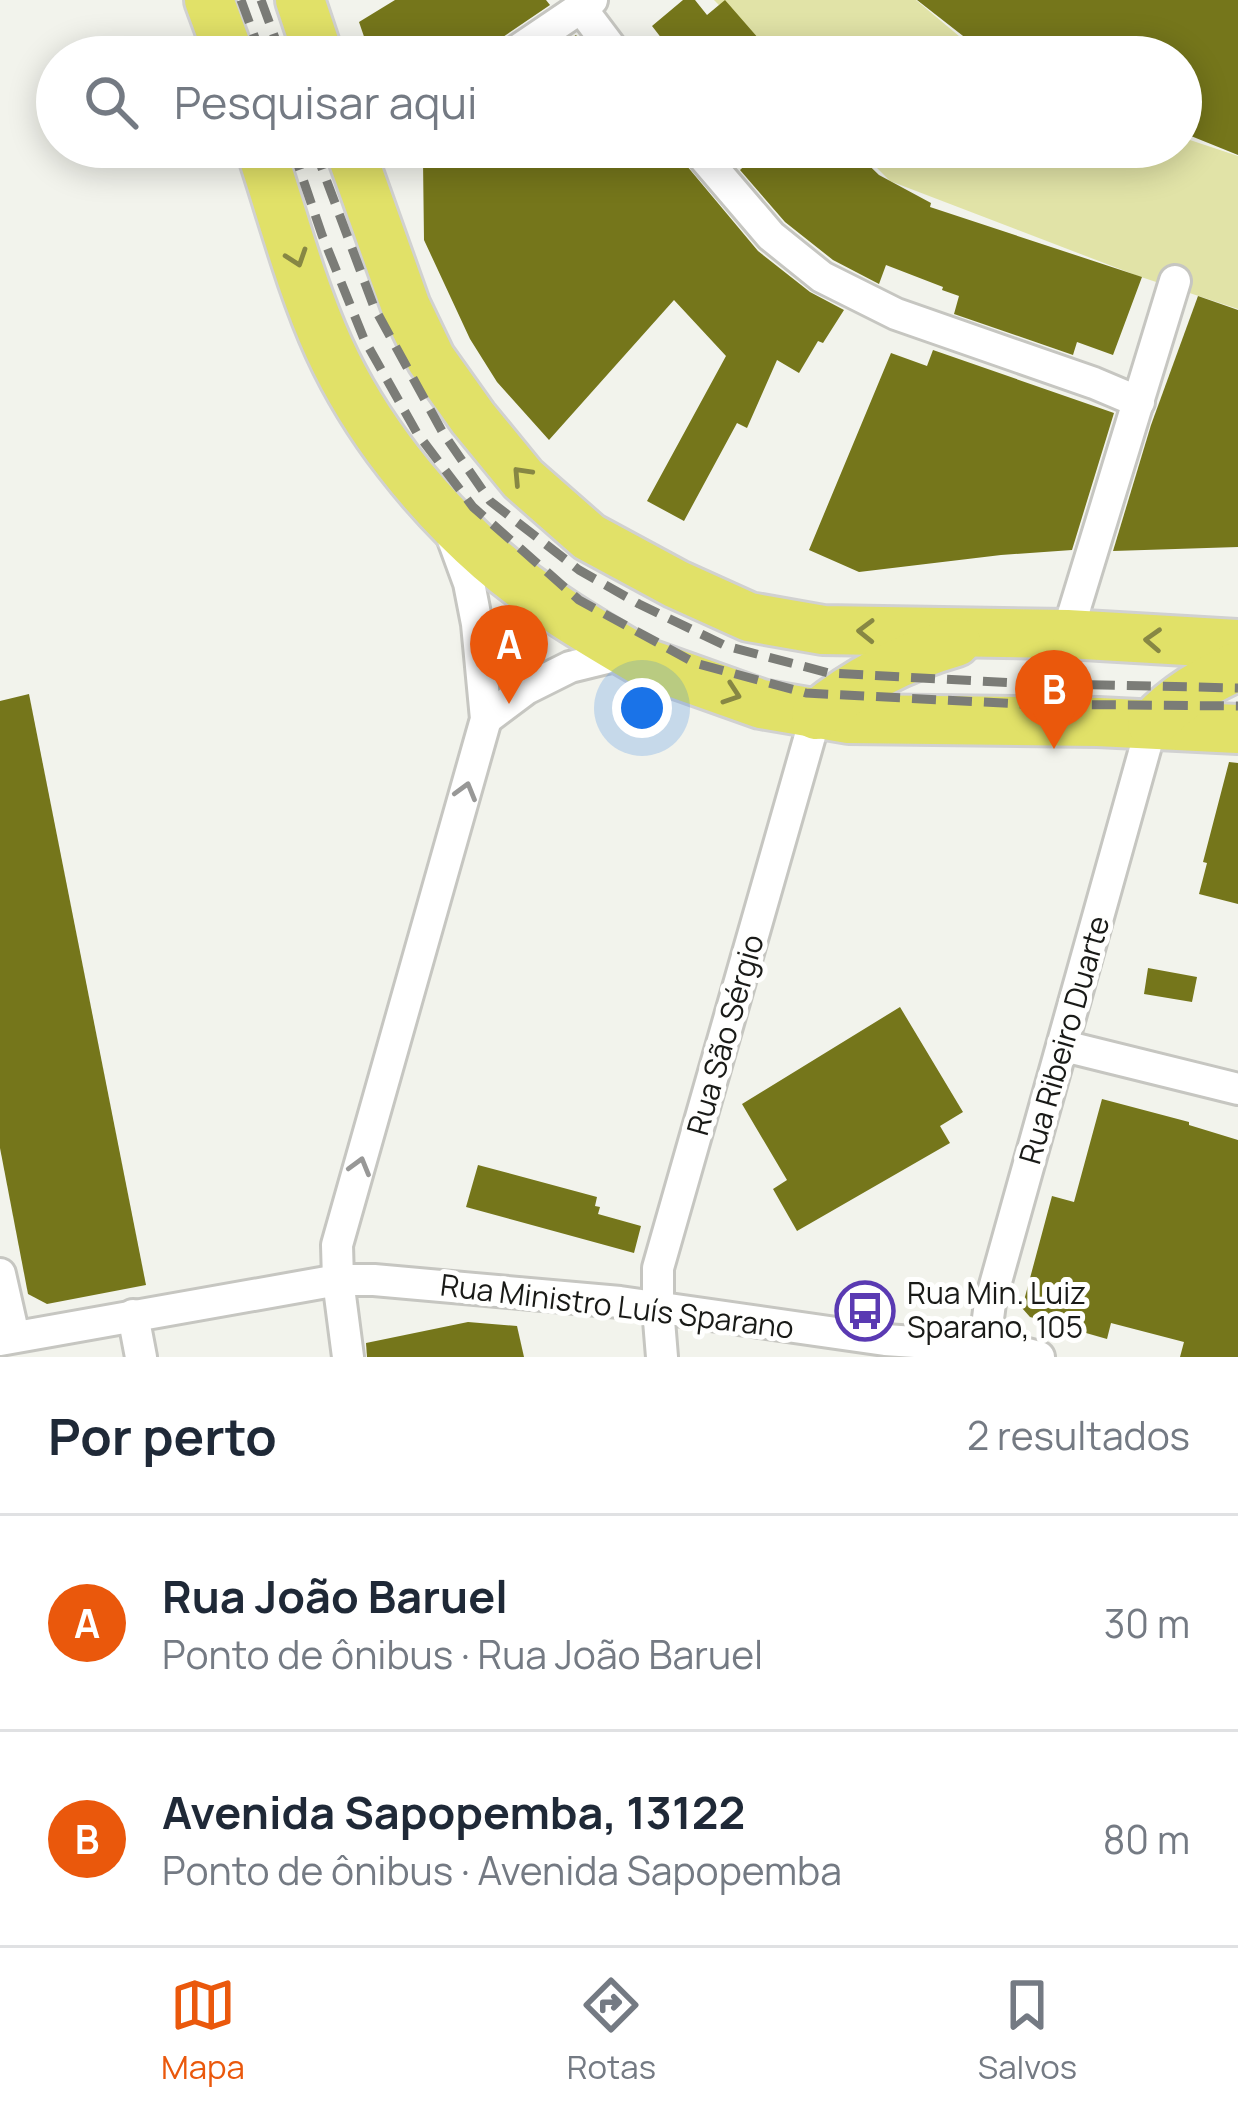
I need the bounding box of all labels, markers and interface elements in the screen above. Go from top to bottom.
search box [36,36,1202,168]
icon: search [78,69,144,135]
text: Pesquisar aqui [174,71,478,133]
one-way arrow [283,247,308,268]
one-way arrow [514,467,535,488]
pin: A [470,605,548,704]
one-way arrow [856,618,875,644]
one-way arrow [1143,627,1162,653]
pin: B [1015,650,1093,749]
your location [612,678,672,738]
one-way arrow [721,679,742,704]
one-way arrow [452,781,477,802]
street label: Rua Ribeiro Duarte [1009,911,1119,1168]
street label: Rua São Sérgio [676,929,773,1140]
one-way arrow [345,1156,370,1177]
street label: Rua Ministro Luís Sparano [438,1263,796,1348]
place label: Rua Min. Luiz Sparano, 105 [907,1272,1086,1347]
bus stop icon: Rua Min. Luiz Sparano, 105 [834,1280,896,1342]
text: Por perto [48,1401,277,1470]
text: 2 resultados [967,1408,1190,1462]
text: Rua João Baruel [162,1565,508,1627]
text: A [74,1596,100,1650]
text: 30 m [1104,1596,1190,1650]
text: Ponto de ônibus · Rua João Baruel [162,1627,763,1681]
text: Avenida Sapopemba, 13122 [162,1781,745,1843]
text: B [75,1812,99,1866]
text: 80 m [1103,1812,1190,1866]
text: Ponto de ônibus · Avenida Sapopemba [162,1843,842,1897]
tab: Mapa [161,1972,245,2089]
tab: Rotas [567,1972,656,2089]
tab: Salvos [978,1972,1077,2089]

